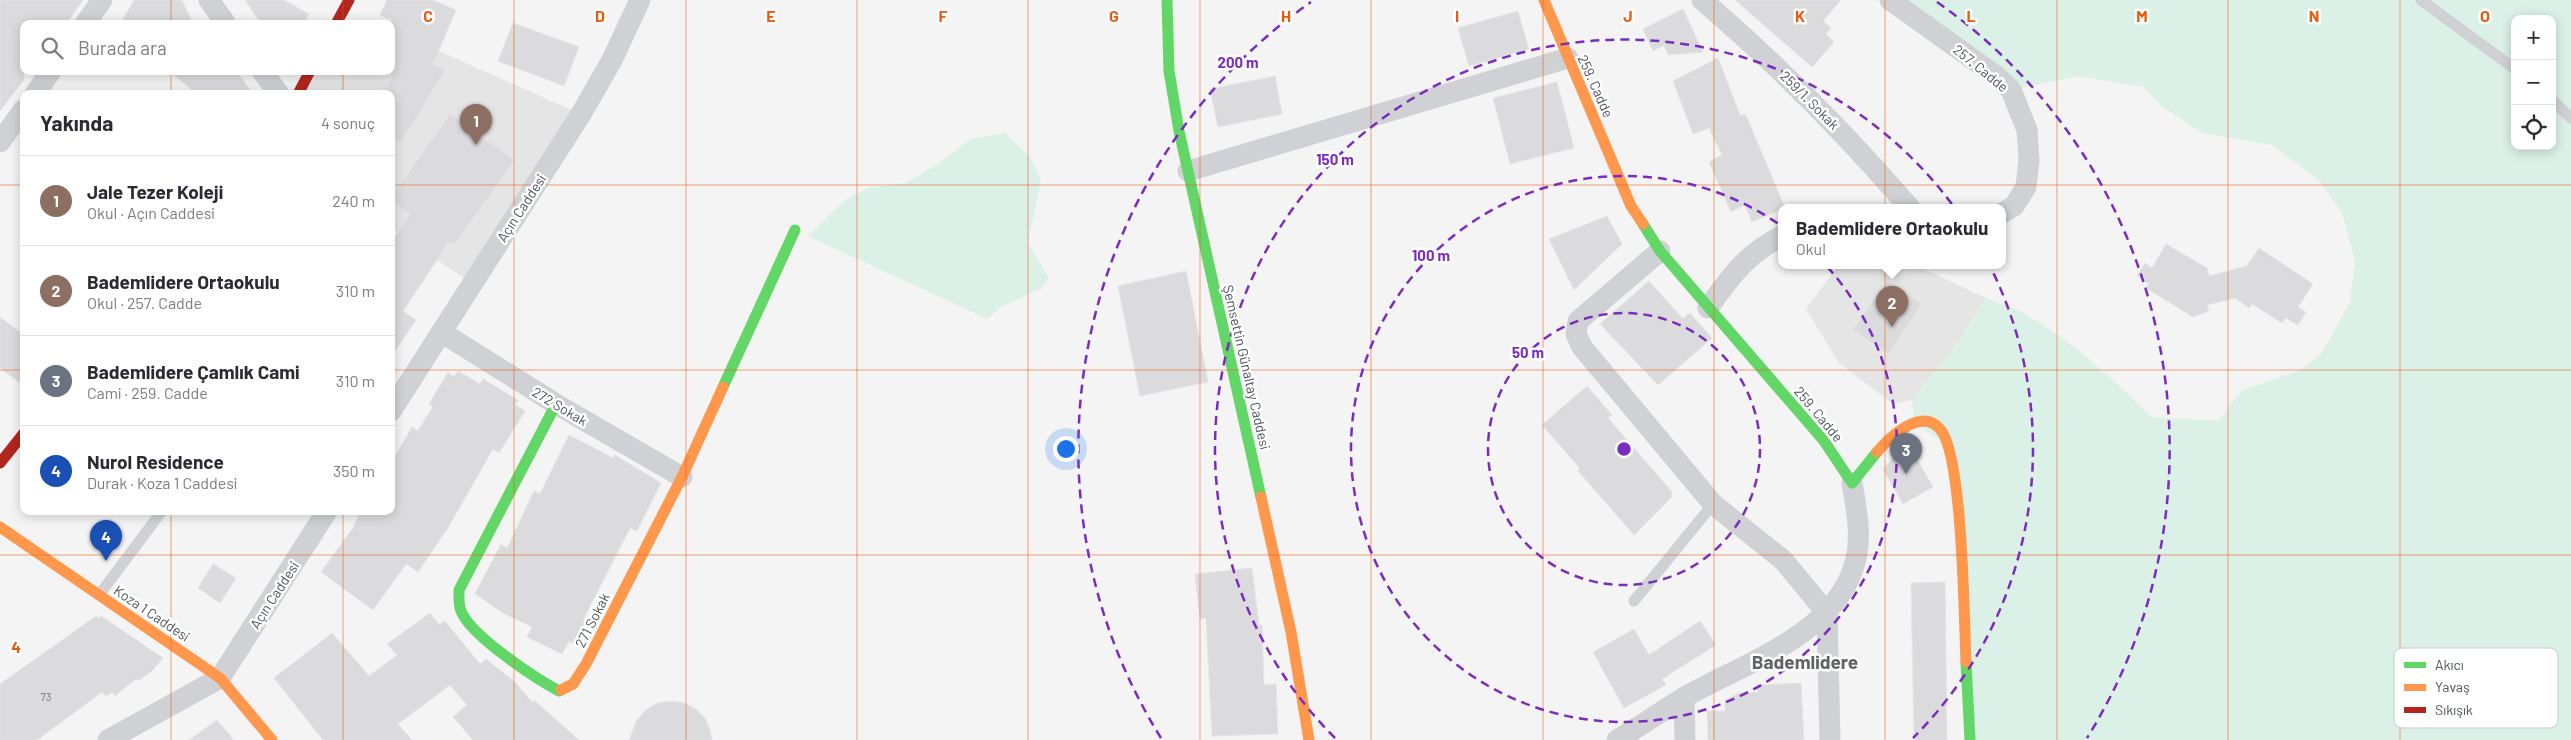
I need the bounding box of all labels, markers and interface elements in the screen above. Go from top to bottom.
text: C [423,6,433,25]
text: D [595,6,605,25]
text: E [766,6,776,25]
text: F [939,6,948,25]
text: G [1109,6,1119,25]
text: H [1281,6,1291,25]
text: I [1455,6,1459,25]
text: J [1623,6,1633,25]
text: K [1795,6,1805,25]
text: L [1966,6,1976,25]
text: M [2136,6,2148,25]
text: N [2309,6,2319,25]
text: O [2480,6,2490,25]
map controls [2511,15,2556,150]
button: + [2511,15,2556,60]
search box [20,20,395,75]
icon: search [38,34,66,62]
text: Burada ara [78,36,167,59]
street label: 257. Cadde [1950,41,2012,95]
street label: 259. Cadde [1575,52,1617,120]
text: 200 m [1217,53,1259,71]
button: − [2511,60,2556,105]
street label: 259/1. Sokak [1777,67,1843,133]
pin: 1 [460,104,492,145]
button: locate [2511,105,2556,150]
text: Yakında [40,110,113,135]
text: 4 sonuç [321,113,375,132]
text: 150 m [1316,150,1354,168]
street label: Açın Caddesi [493,171,549,245]
text: Jale Tezer Koleji [87,180,223,203]
text: 1 [53,191,59,210]
text: 240 m [332,191,375,210]
text: Okul · Açın Caddesi [87,203,215,222]
popup [1778,204,2006,269]
text: Bademlidere Ortaokulu [1796,216,1988,239]
text: Okul [1796,239,1826,258]
text: 100 m [1412,246,1450,264]
text: Bademlidere Ortaokulu [87,270,280,293]
text: 2 [52,281,60,300]
text: 310 m [336,281,375,300]
street label: Şemsettin Günaltay Caddesi [1220,283,1274,451]
pin: 2 [1876,286,1908,327]
text: Okul · 257. Cadde [87,293,202,312]
text: 50 m [1512,343,1544,361]
text: Bademlidere Çamlık Cami [87,360,300,383]
text: 3 [52,371,60,390]
text: 310 m [336,371,375,390]
text: Cami · 259. Cadde [87,383,208,402]
street label: 272 Sokak [529,383,591,429]
street label: 259. Cadde [1791,383,1847,445]
pin: 3 [1890,433,1922,474]
your location [1053,436,1079,462]
centre of rings [1615,440,1633,458]
text: Nurol Residence [87,450,224,473]
text: 4 [51,461,61,480]
text: 350 m [333,461,375,480]
text: Durak · Koza 1 Caddesi [87,473,237,492]
pin: 4 [90,520,122,561]
street label: Açın Caddesi [246,558,302,632]
street label: Koza 1 Caddesi [111,581,193,645]
street label: 271 Sokak [571,590,613,650]
text: 4 [11,637,21,656]
legend [2394,648,2558,728]
district label: Bademlidere [1752,650,1858,673]
text: Akıcı [2435,656,2464,673]
text: Yavaş [2435,678,2470,695]
house number: 73 [41,690,51,703]
text: Sıkışık [2435,701,2473,718]

